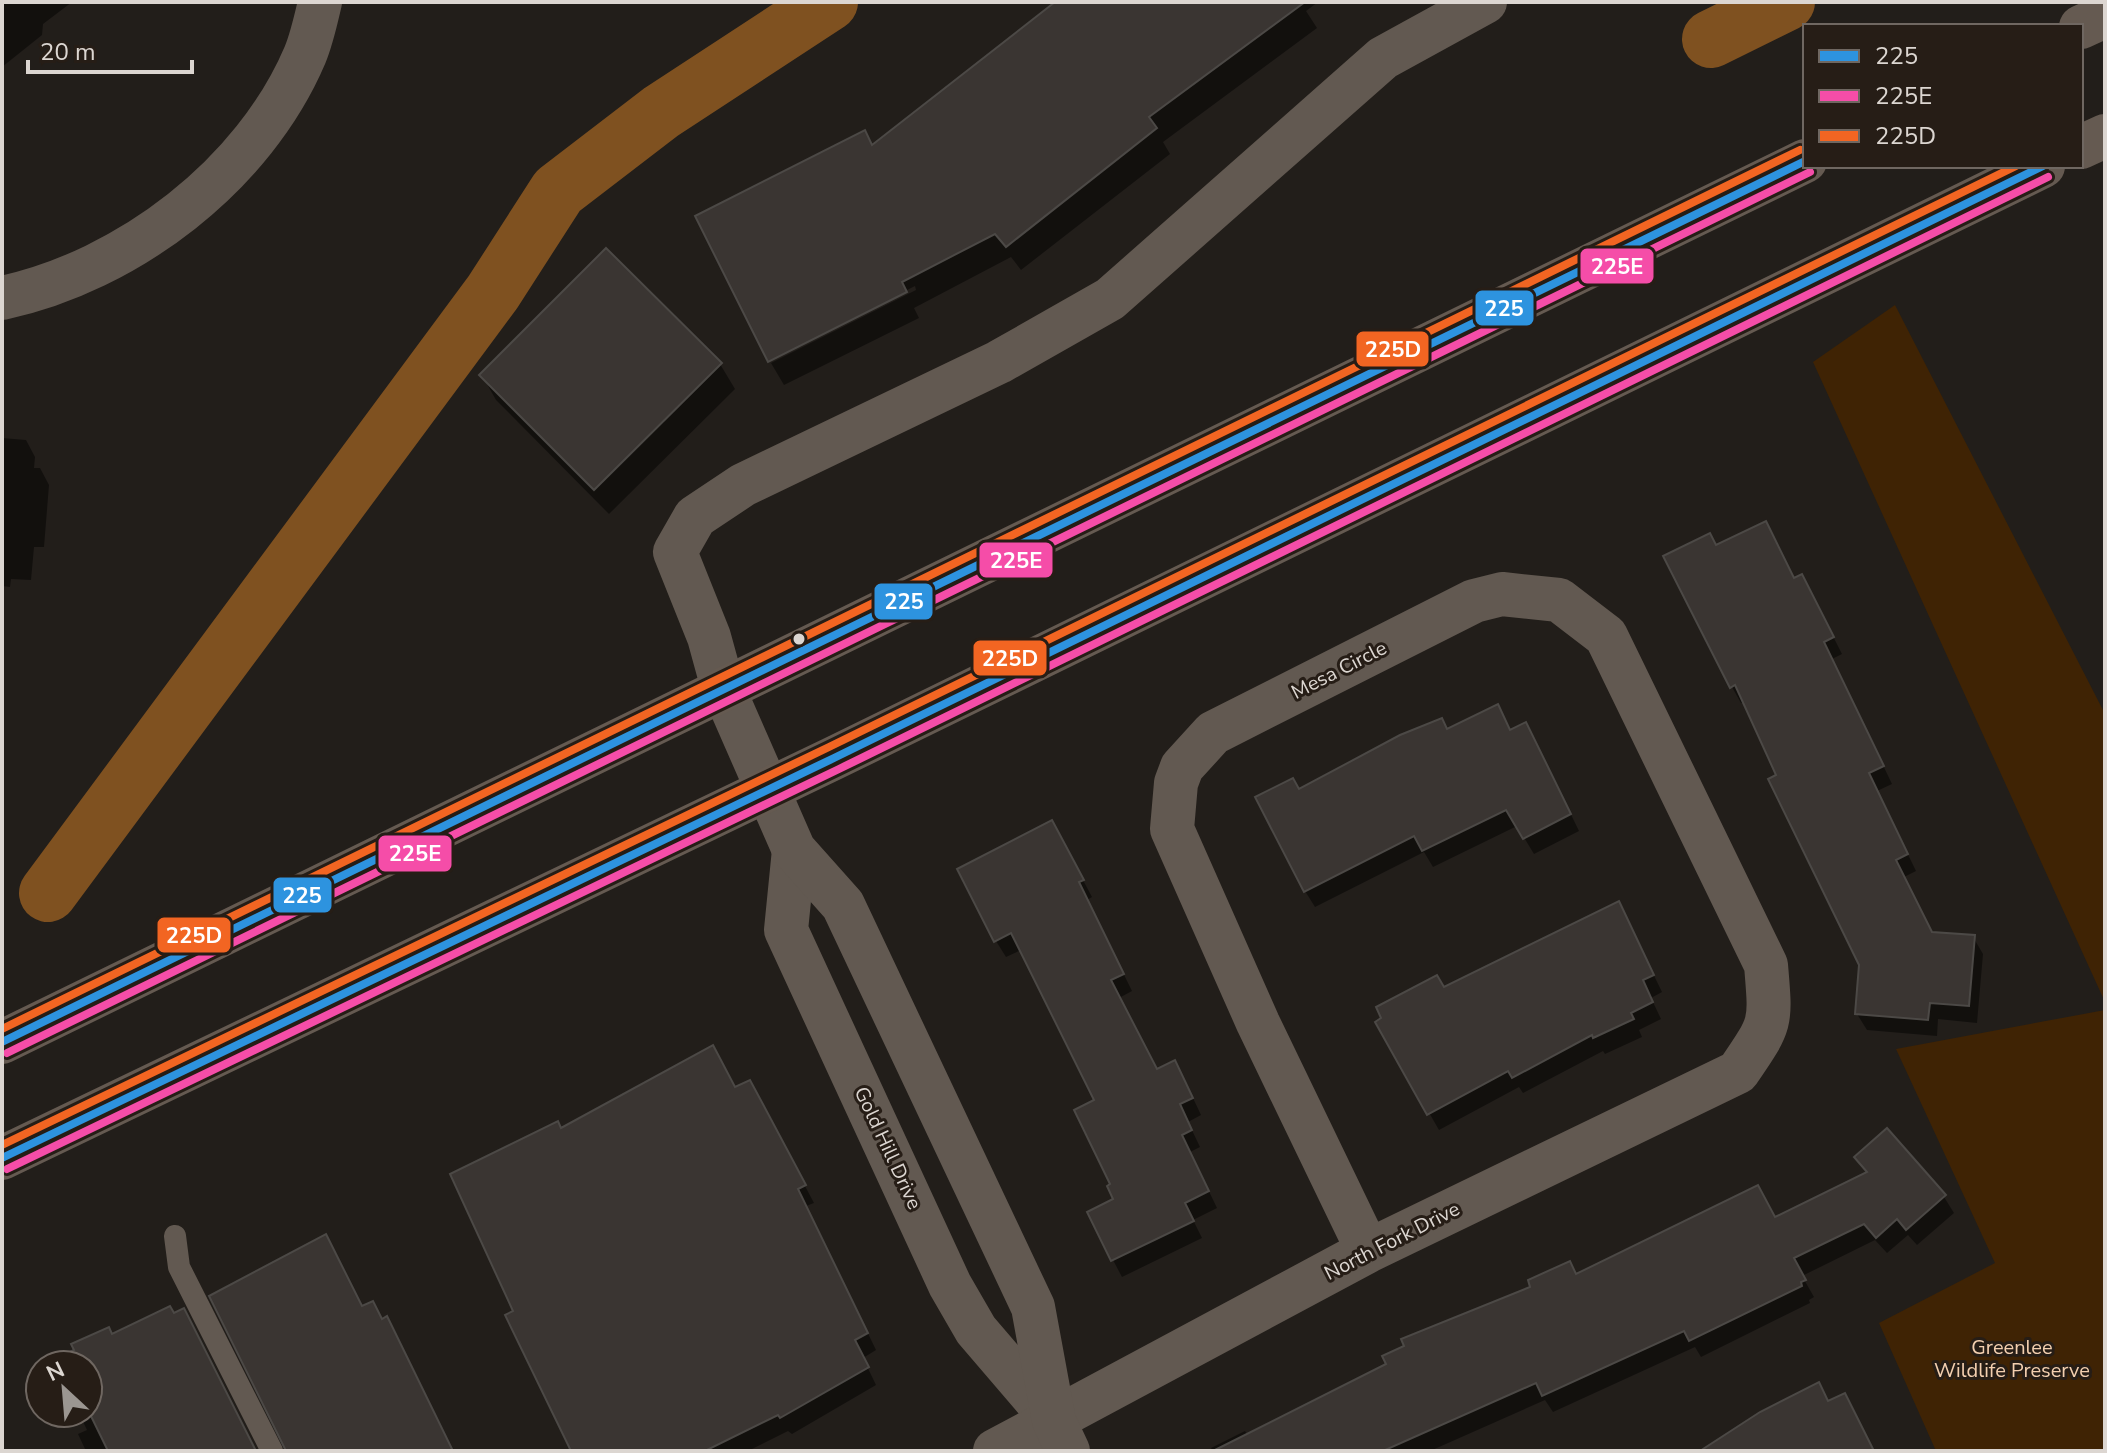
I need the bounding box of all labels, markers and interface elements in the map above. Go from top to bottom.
scale bar [28,24,192,74]
legend [1803,24,2083,168]
text: 20 m [40,36,96,68]
text: 225 [1875,40,1918,72]
text: 225E [1875,80,1932,112]
text: 225D [1875,120,1936,152]
line badge: 225E [1579,247,1655,285]
text: 225E [1591,252,1643,282]
line badge: 225 [1474,289,1535,327]
text: 225 [1484,294,1524,324]
line badge: 225D [1355,330,1430,368]
text: 225D [1365,335,1421,365]
line badge: 225E [978,541,1054,579]
text: 225E [990,546,1042,576]
line badge: 225 [873,582,934,621]
text: 225 [884,587,924,617]
unlabelled marker [791,631,807,647]
street label: Mesa Circle [1287,634,1391,706]
line badge: 225D [972,639,1048,677]
text: 225D [982,644,1038,674]
line badge: 225E [377,834,453,873]
text: 225E [389,839,441,869]
line badge: 225 [272,876,333,914]
text: 225 [282,881,322,911]
line badge: 225D [156,916,232,954]
text: 225D [166,921,222,951]
street label: Gold Hill Drive [848,1082,928,1214]
street label: North Fork Drive [1320,1195,1464,1287]
park label: Greenlee Wildlife Preserve [1934,1334,2090,1384]
north arrow [24,1349,104,1429]
text: N [42,1355,70,1389]

